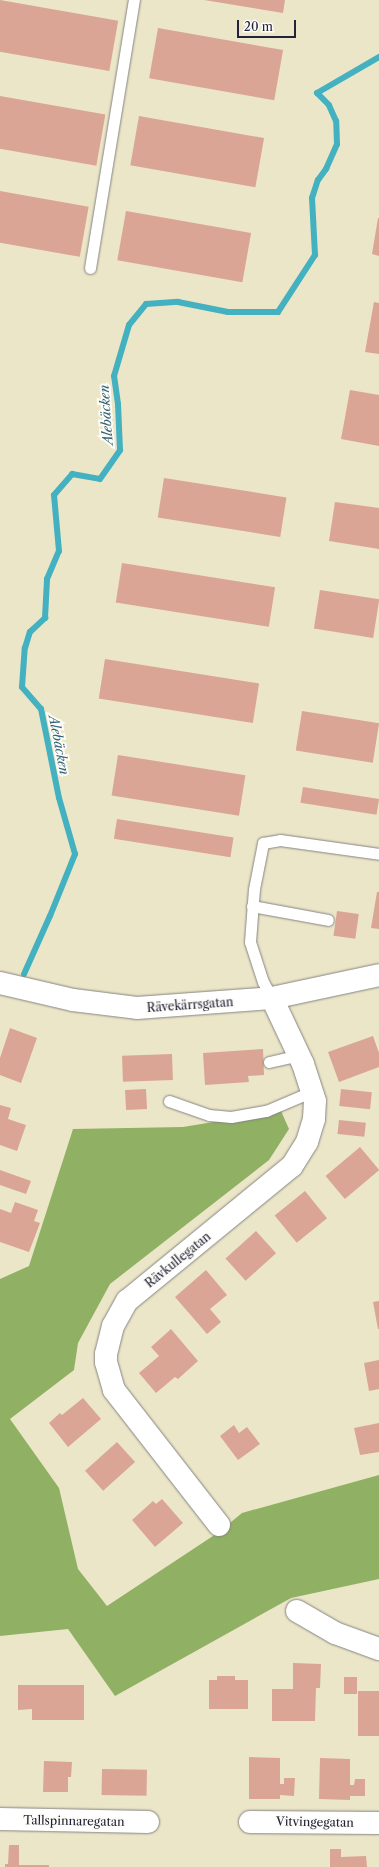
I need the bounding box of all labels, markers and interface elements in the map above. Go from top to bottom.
scale bar [239,12,298,38]
text: 20 m [244,19,273,34]
water label: Alebäcken [96,384,116,446]
water label: Alebäcken [46,714,72,776]
street label: Rävekärrsgatan [146,995,234,1015]
street label: Rävkullegatan [142,1229,214,1291]
street label: Tallspinnaregatan [23,1813,125,1829]
street label: Vitvingegatan [276,1814,354,1830]

